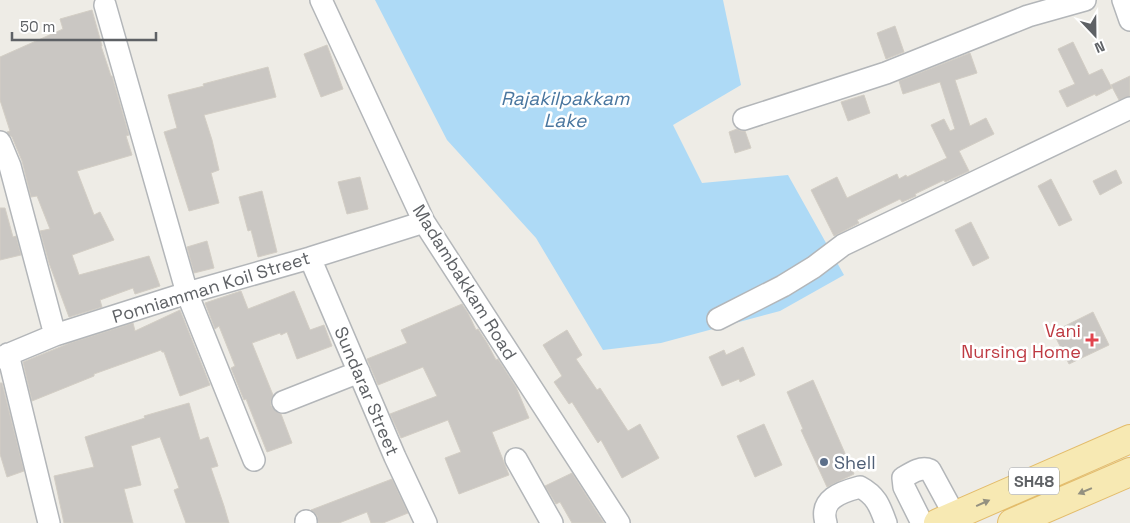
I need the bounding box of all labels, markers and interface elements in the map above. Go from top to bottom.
scale bar [12,10,156,42]
north arrow [1070,10,1120,60]
text: 50 m [20,17,55,36]
text: N [1092,37,1108,57]
water label: Rajakilpakkam Lake [501,86,630,133]
street label: Madambakkam Road [408,200,522,364]
street label: Ponniamman Koil Street [109,246,313,328]
place label: Vani Nursing Home [961,319,1081,363]
street label: Sundarar Street [329,323,405,459]
marker: Vani Nursing Home [1085,333,1099,347]
place label: Shell [834,451,876,474]
marker: Shell [818,456,830,468]
road number: SH48 [1009,468,1059,494]
one-way arrow [1078,488,1092,496]
one-way arrow [976,499,990,507]

